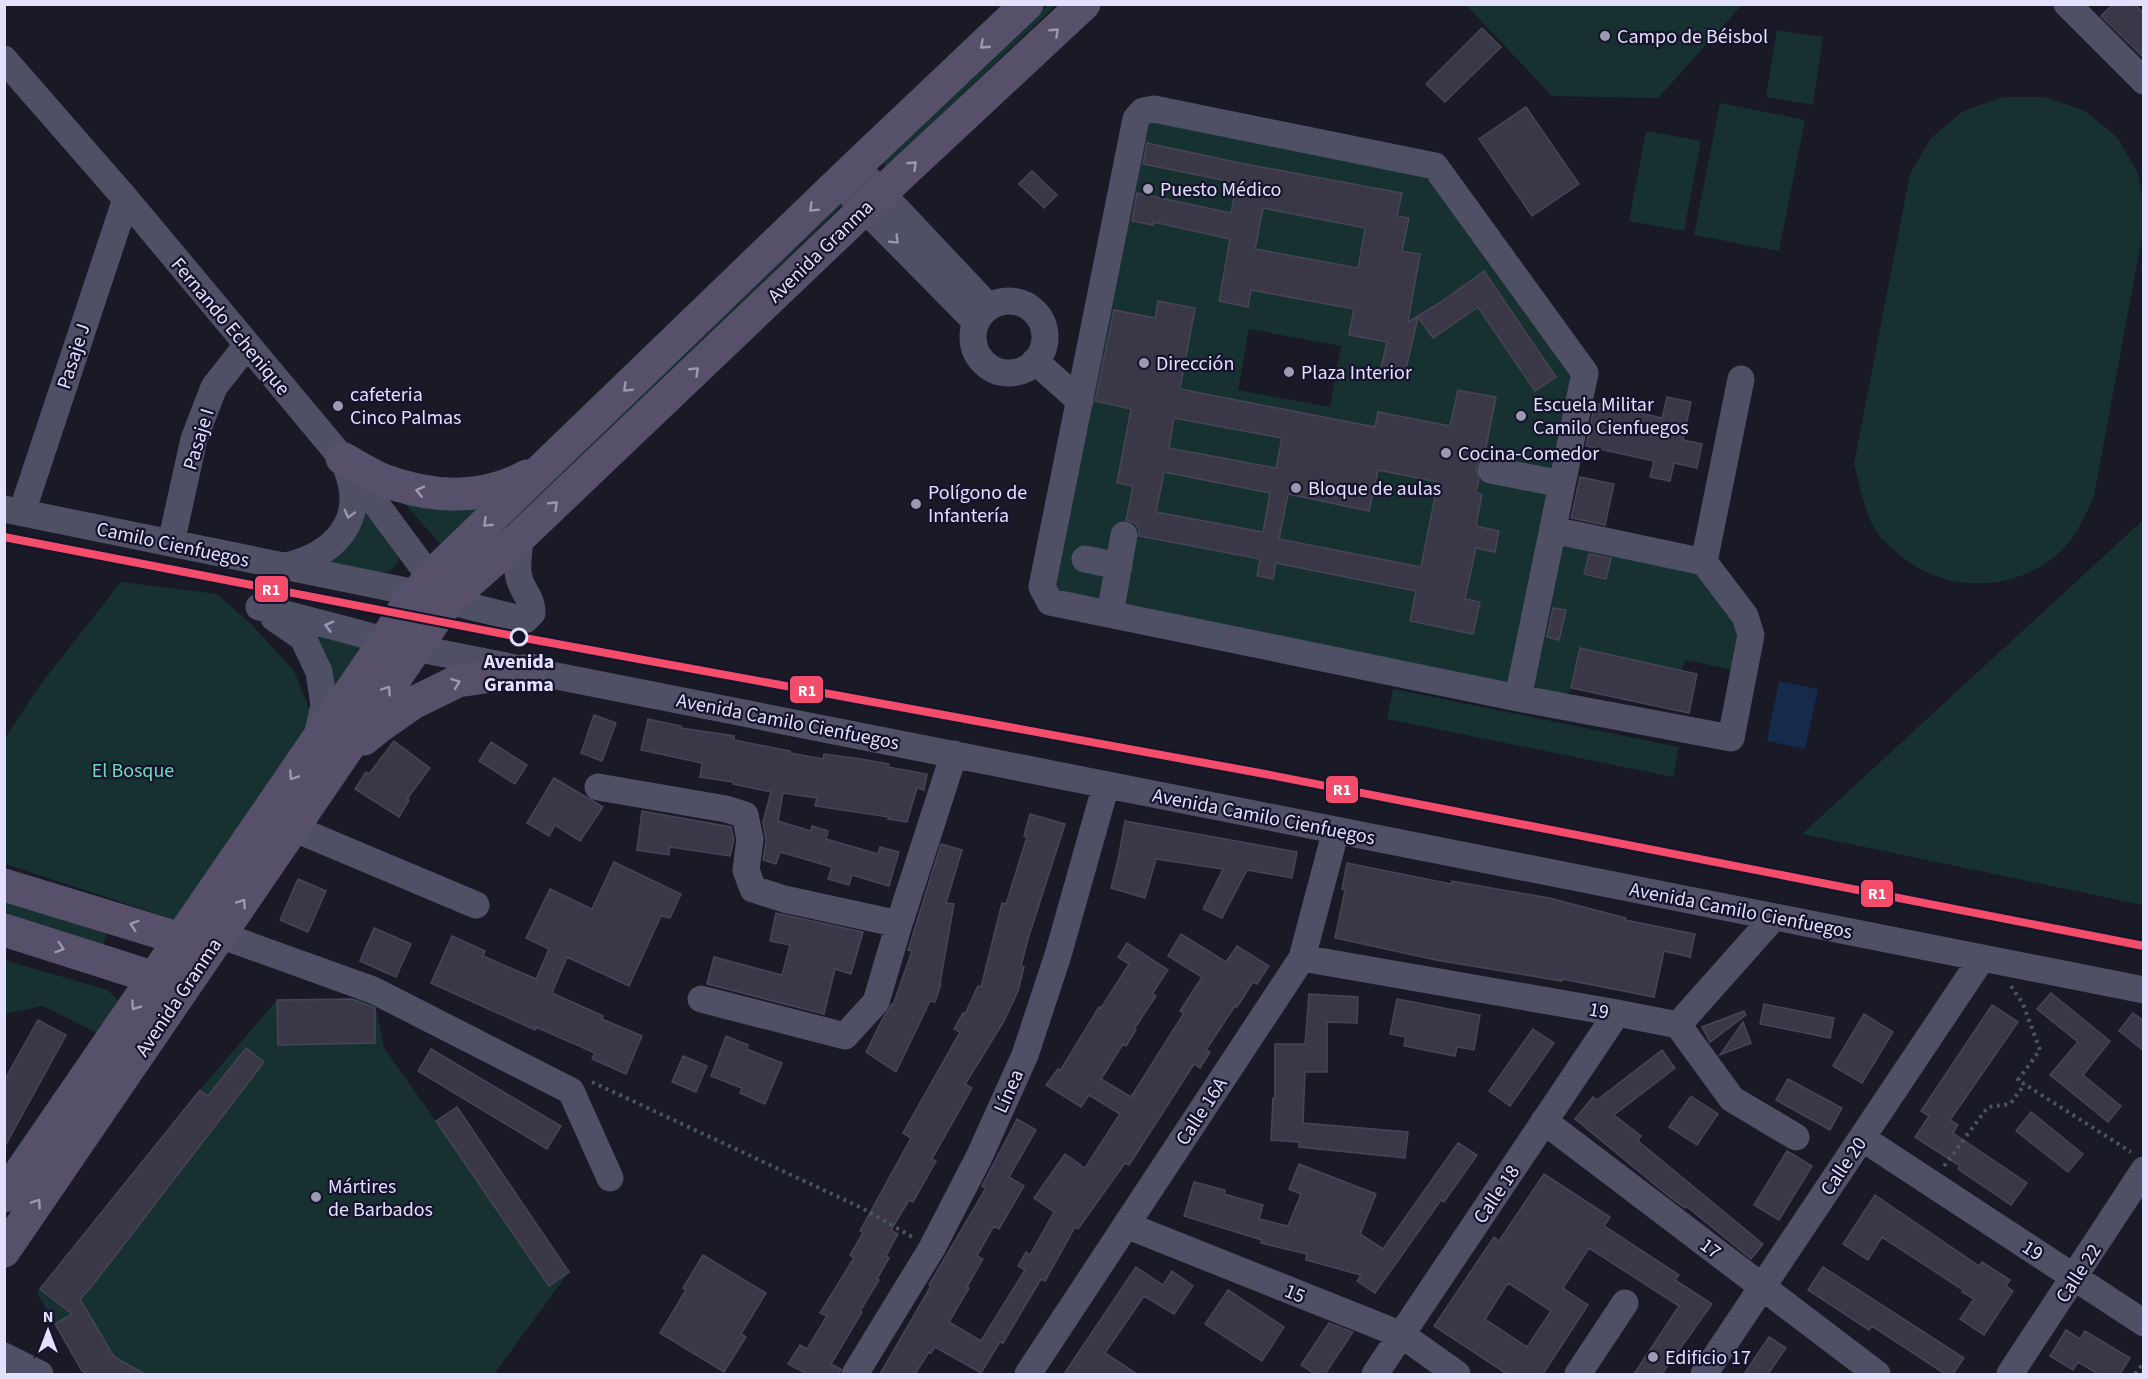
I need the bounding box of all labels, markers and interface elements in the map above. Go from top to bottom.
place label: Campo de Béisbol [1617,23,1768,51]
one-way arrow [1048,28,1059,39]
marker: Campo de Béisbol [1598,29,1612,43]
one-way arrow [981,38,991,49]
one-way arrow [906,161,916,172]
place label: Puesto Médico [1160,176,1281,204]
marker: Puesto Médico [1141,182,1155,196]
street label: Avenida Granma [762,194,880,310]
one-way arrow [809,201,820,212]
one-way arrow [887,232,898,243]
street label: Fernando Echenique [164,252,296,402]
street label: Pasaje J [50,320,98,393]
place label: Dirección [1156,350,1234,378]
marker: Dirección [1137,356,1151,370]
place label: Plaza Interior [1301,359,1412,387]
marker: Plaza Interior [1282,365,1296,379]
one-way arrow [687,367,698,378]
place label: cafeteria Cinco Palmas [350,381,462,432]
one-way arrow [624,381,634,392]
place label: Escuela Militar Camilo Cienfuegos [1533,391,1689,442]
marker: cafeteria Cinco Palmas [331,399,345,413]
street label: Pasaje I [176,405,222,474]
marker: Escuela Militar Camilo Cienfuegos [1514,409,1528,423]
place label: Cocina-Comedor [1458,440,1599,468]
marker: Cocina-Comedor [1439,446,1453,460]
place label: Bloque de aulas [1308,475,1441,503]
place label: Polígono de Infantería [928,479,1027,530]
marker: Bloque de aulas [1289,481,1303,495]
one-way arrow [415,485,425,498]
marker: Polígono de Infantería [909,497,923,511]
one-way arrow [546,502,557,513]
one-way arrow [344,509,357,519]
street label: Camilo Cienfuegos [94,515,252,575]
one-way arrow [483,516,493,527]
line badge: R1 [254,575,289,603]
text: R1 [262,579,280,601]
one-way arrow [324,621,334,634]
marker: Avenida Granma [510,628,528,646]
place label: Avenida Granma [483,648,554,699]
line badge: R1 [789,675,824,704]
one-way arrow [450,678,460,691]
text: R1 [798,680,816,702]
one-way arrow [380,685,391,696]
street label: Avenida Camilo Cienfuegos [674,687,902,757]
park label: El Bosque [92,757,174,785]
one-way arrow [289,770,300,781]
line badge: R1 [1325,775,1359,804]
text: R1 [1333,779,1351,801]
street label: Avenida Camilo Cienfuegos [1150,782,1378,852]
street label: Avenida Camilo Cienfuegos [1627,876,1855,946]
line badge: R1 [1860,879,1894,908]
text: R1 [1868,883,1886,905]
one-way arrow [235,899,246,910]
one-way arrow [129,919,140,932]
street label: Avenida Granma [129,933,229,1062]
one-way arrow [54,941,65,953]
street label: 19 [1587,995,1611,1026]
one-way arrow [131,1000,142,1011]
street label: Línea [987,1065,1031,1118]
street label: Calle 16A [1169,1072,1234,1151]
street label: Calle 20 [1814,1132,1874,1202]
street label: Calle 18 [1467,1160,1527,1230]
place label: Mártires de Barbados [328,1173,433,1224]
marker: Mártires de Barbados [309,1190,323,1204]
one-way arrow [30,1199,42,1209]
street label: 17 [1694,1232,1727,1266]
street label: 19 [2016,1234,2048,1268]
street label: Calle 22 [2049,1238,2108,1309]
street label: 15 [1280,1277,1309,1311]
north arrow [18,1301,78,1361]
text: N [43,1306,53,1328]
place label: Edificio 17 [1665,1344,1751,1372]
marker: Edificio 17 [1646,1350,1660,1364]

